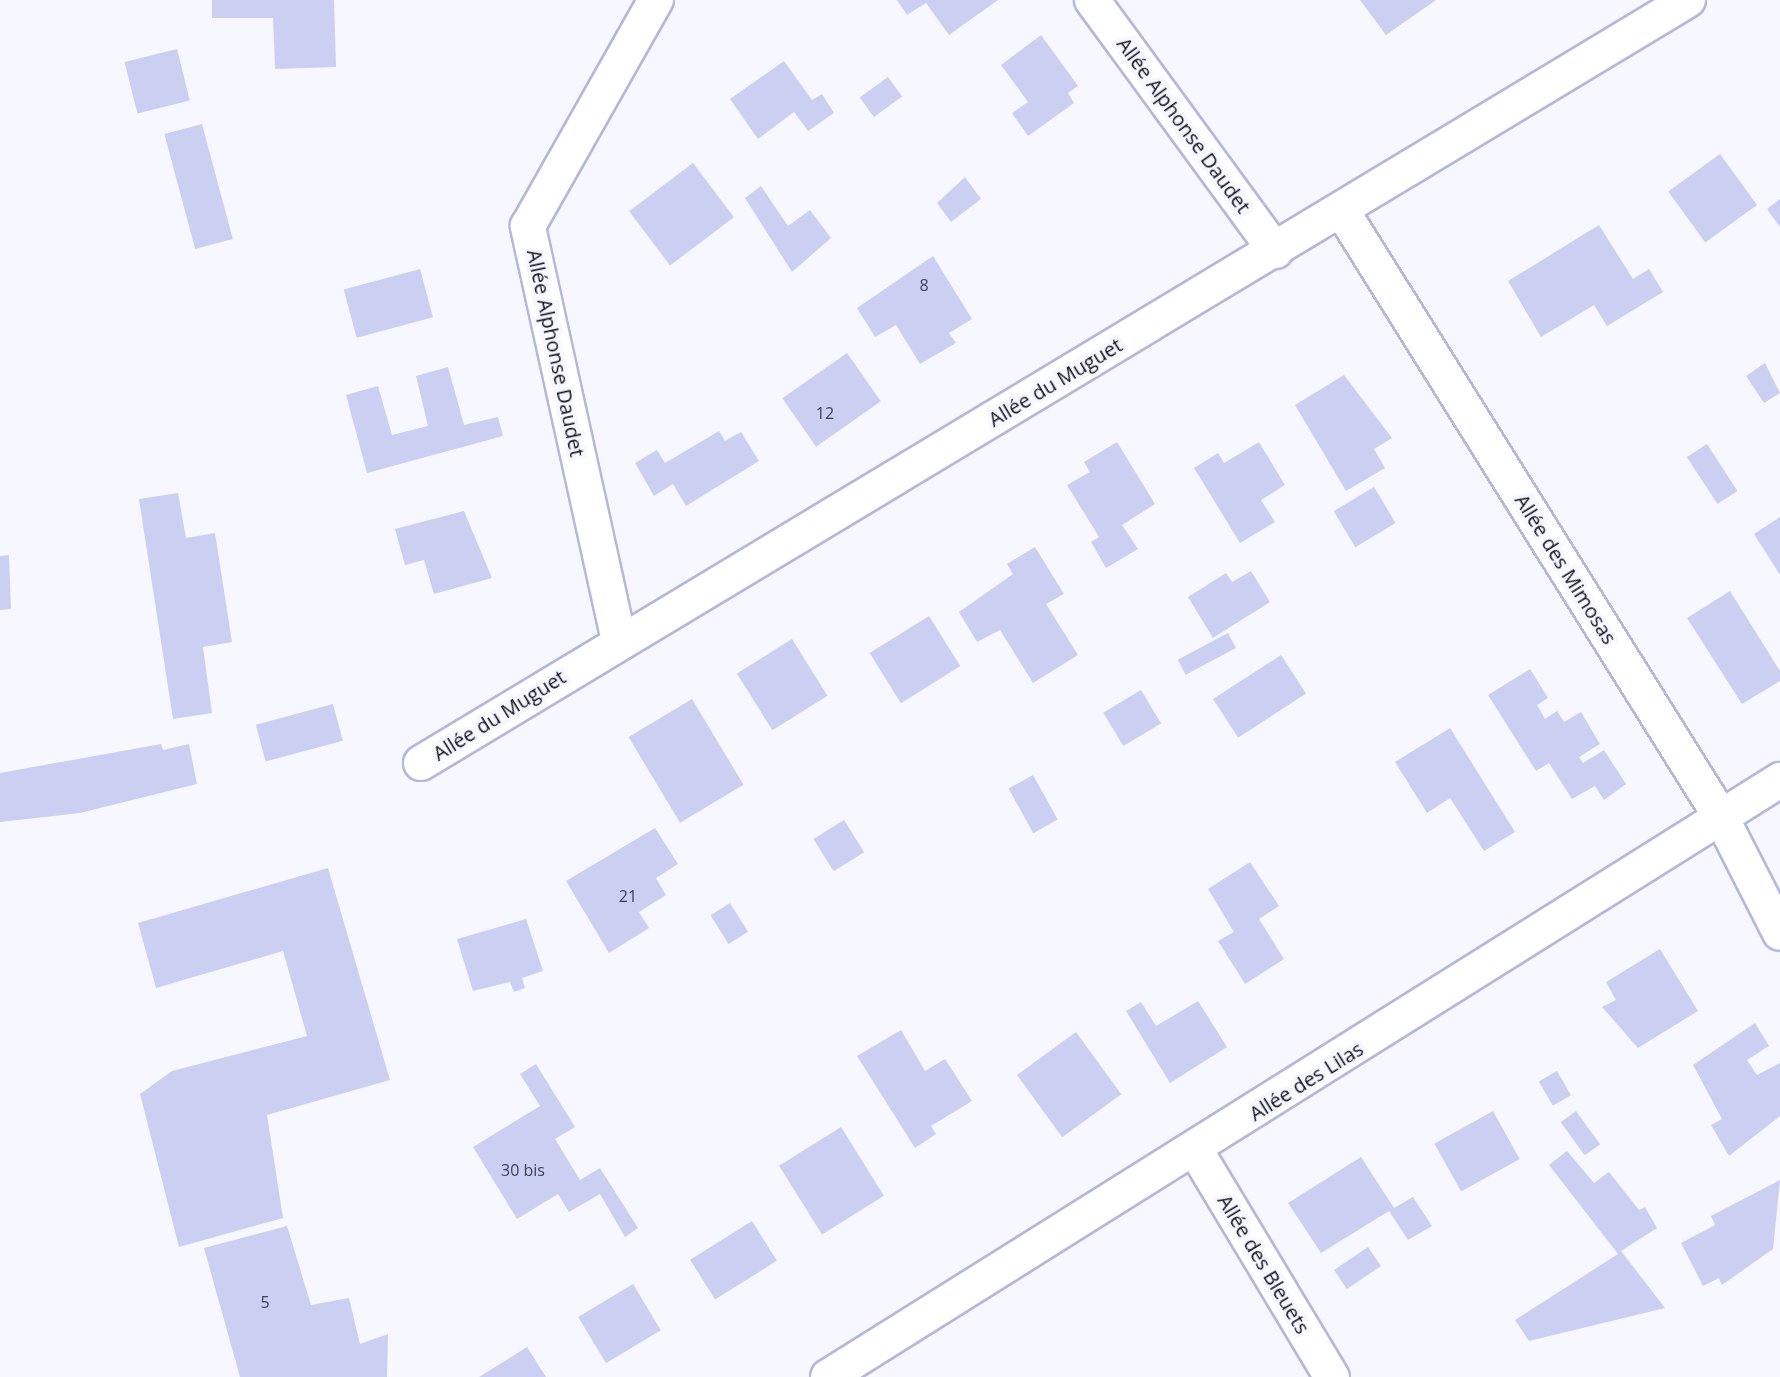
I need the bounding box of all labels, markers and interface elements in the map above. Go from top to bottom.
street label: Allée Alphonse Daudet [1112,32,1256,218]
street label: Allée Alphonse Daudet [522,247,590,459]
house number: 8 [919,275,929,295]
street label: Allée du Muguet [984,333,1126,431]
house number: 12 [816,403,834,423]
street label: Allée des Mimosas [1510,490,1622,648]
street label: Allée du Muguet [428,665,570,765]
house number: 21 [619,886,637,906]
street label: Allée des Lilas [1245,1036,1367,1126]
house number: 30 bis [501,1160,545,1180]
street label: Allée des Bleuets [1213,1190,1315,1338]
house number: 5 [260,1292,270,1312]

